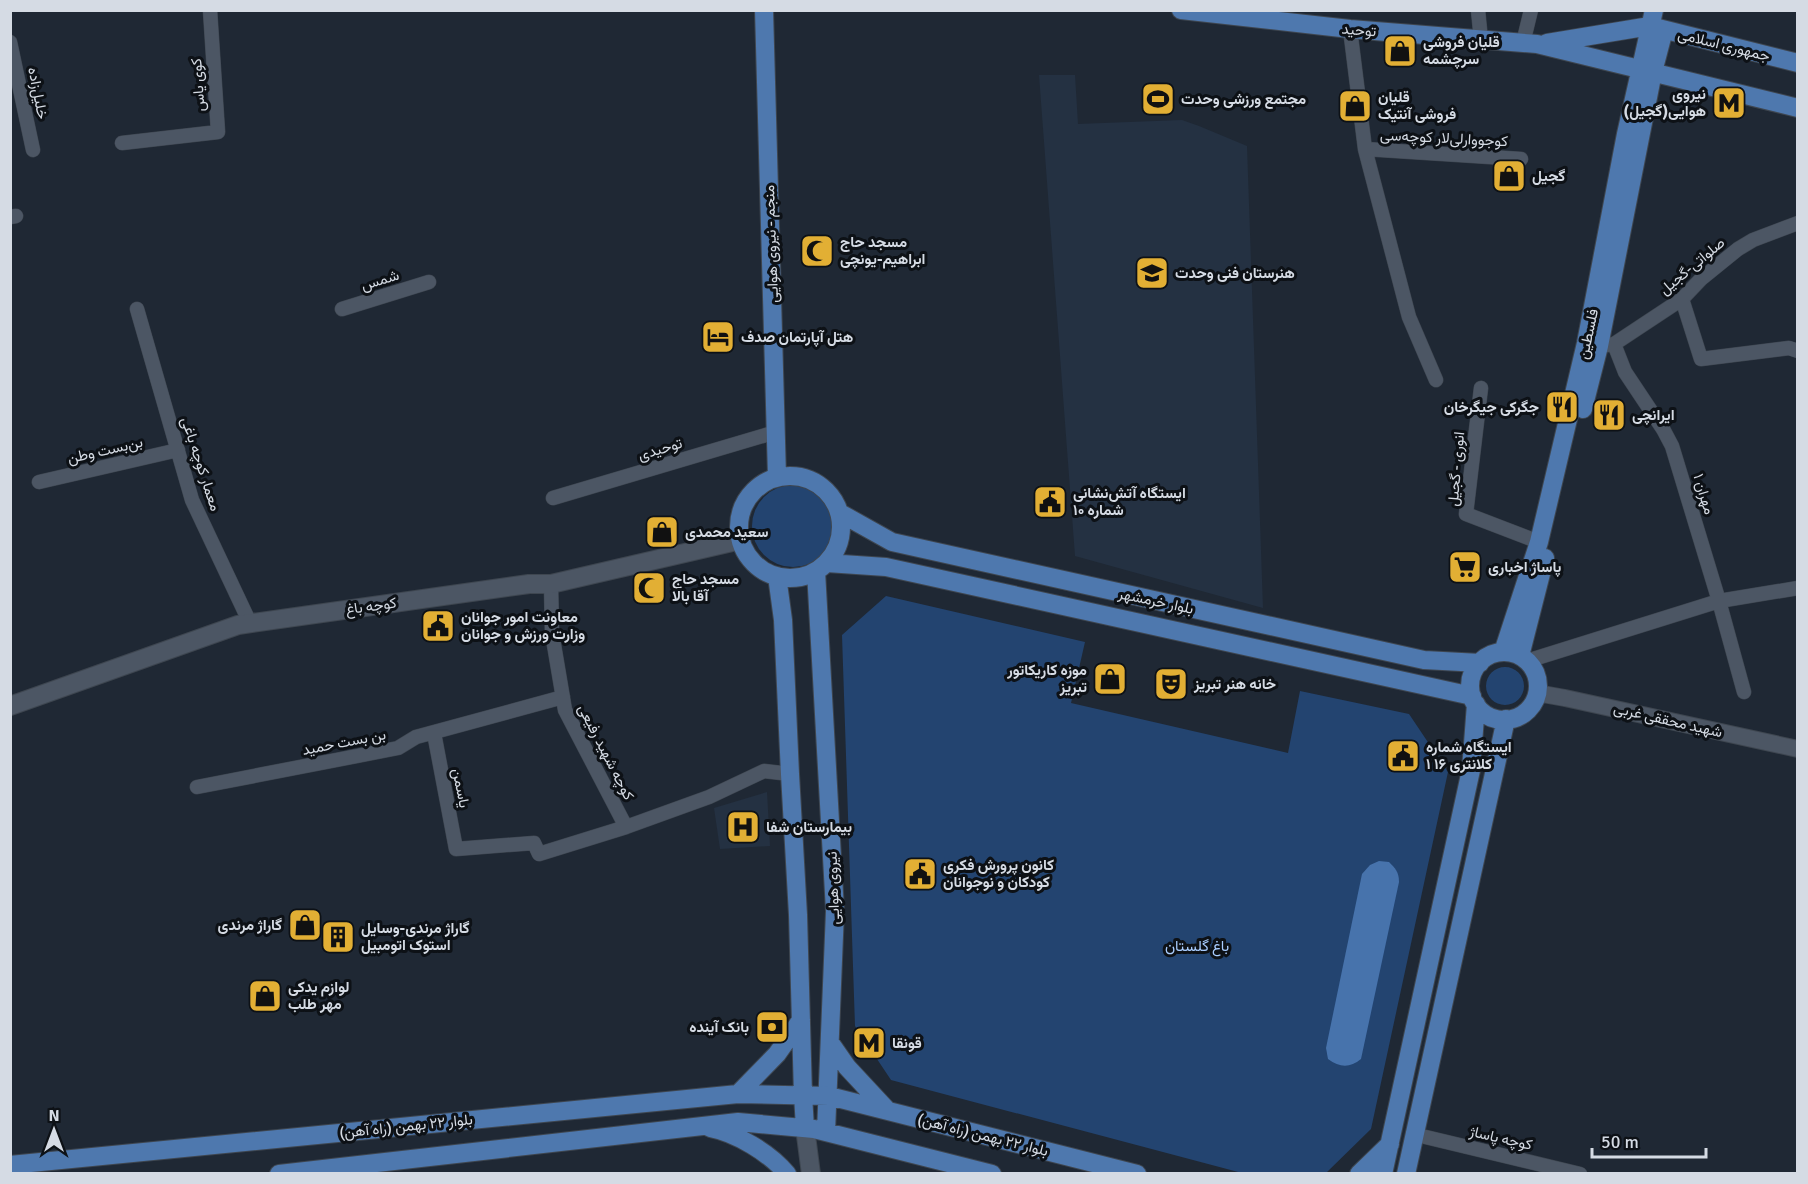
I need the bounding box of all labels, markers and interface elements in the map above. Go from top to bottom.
street label: توحید [1341,20,1377,41]
street label: جمهوری اسلامی [1676,25,1772,66]
shop icon: قلیان فروشی سرچشمه [1382,33,1418,69]
place label: قلیان فروشی سرچشمه [1423,33,1500,69]
street label: کوی یاس [187,57,210,112]
street label: خلیل‌زاده [24,65,52,121]
sports icon: مجتمع ورزشی وحدت [1140,81,1176,117]
place label: نیروی هوایی(گجیل) [1624,85,1706,120]
metro station icon: نیروی هوایی(گجیل) [1711,85,1747,121]
shop icon: قلیان فروشی آنتیک [1337,88,1373,124]
place label: قلیان فروشی آنتیک [1378,88,1456,123]
place label: مجتمع ورزشی وحدت [1181,90,1306,109]
street label: کوجووارلی‌لار کوچه‌سی [1380,126,1509,151]
shop icon: گجیل [1491,158,1527,194]
place label: گجیل [1532,167,1565,185]
street label: منجم - نیروی هوایی [760,185,783,303]
mosque icon: مسجد حاج ابراهیم-یونچی [799,233,835,269]
place label: مسجد حاج ابراهیم-یونچی [840,233,926,269]
street label: صلواتی-گجیل [1656,233,1729,299]
school or university icon: هنرستان فنی وحدت [1134,255,1170,291]
place label: هنرستان فنی وحدت [1175,264,1295,282]
street label: شمس [359,266,402,295]
street label: فلسطین [1574,307,1603,361]
hotel icon: هتل آپارتمان صدف [700,319,736,355]
place label: هتل آپارتمان صدف [741,328,853,347]
restaurant icon: جگرکی جیگرخان [1544,389,1580,425]
restaurant icon: ایرانچی [1591,397,1627,433]
place label: جگرکی جیگرخان [1444,398,1539,416]
place label: ایرانچی [1632,406,1675,425]
street label: معمار کوچه باغی [176,415,225,514]
street label: انوری - گجیل [1444,431,1469,507]
street label: بن‌بست وطن [66,433,145,468]
street label: توحیدی [636,434,685,465]
street label: مهران ۱ [1689,472,1719,516]
public building icon: ایستگاه آتش‌نشانی شماره ۱۰ [1032,484,1068,520]
place label: ایستگاه آتش‌نشانی شماره ۱۰ [1073,484,1186,519]
shop icon: سعید محمدی [644,514,680,550]
place label: سعید محمدی [685,523,768,541]
supermarket icon: پاساژ اخباری [1447,549,1483,585]
place label: پاساژ اخباری [1488,558,1562,577]
mosque icon: مسجد حاج آقا بالا [631,570,667,606]
place label: مسجد حاج آقا بالا [672,570,739,605]
street label: بلوار خرمشهر [1116,584,1195,618]
street label: کوچه باغ [344,593,398,620]
public building icon: معاونت امور جوانان وزارت ورزش و جوانان [420,608,456,644]
place label: معاونت امور جوانان وزارت ورزش و جوانان [461,608,585,643]
place label: موزه کاریکاتور تبریز [1006,661,1087,696]
shop icon: موزه کاریکاتور تبریز [1092,661,1128,697]
theatre icon: خانه هنر تبریز [1153,666,1189,702]
place label: خانه هنر تبریز [1193,675,1276,693]
street label: شهید محققی غربی [1612,699,1724,742]
street label: کوچه شهید رفیعی [573,701,638,804]
street label: بن بست حمید [301,725,388,760]
public building icon: ایستگاه شماره ۱ کلانتری ۱۶ [1385,738,1421,774]
place label: ایستگاه شماره ۱ کلانتری ۱۶ [1426,738,1512,773]
street label: یاسمن [447,767,474,809]
hospital icon: بیمارستان شفا [725,809,761,845]
place label: بیمارستان شفا [766,818,852,836]
street label: نیروی هوایی [823,851,844,925]
public building icon: کانون پرورش فکری کودکان و نوجوانان [902,856,938,892]
place label: کانون پرورش فکری کودکان و نوجوانان [943,856,1054,891]
shop icon: گاراژ مرندی [287,907,323,943]
place label: گاراژ مرندی [218,916,282,934]
building icon: گاراژ مرندی-وسایل استوک اتومبیل [320,919,356,955]
place label: گاراژ مرندی-وسایل استوک اتومبیل [361,919,470,954]
park label: باغ گلستان [1165,937,1229,957]
shop icon: لوازم یدکی مهر طلب [247,978,283,1014]
place label: لوازم یدکی مهر طلب [288,978,349,1013]
bank icon: بانک آینده [754,1009,790,1045]
place label: بانک آینده [689,1018,749,1036]
metro station icon: قونقا [851,1025,887,1061]
place label: قونقا [892,1034,922,1052]
north arrow [24,1100,84,1160]
text: N [48,1106,60,1126]
street label: بلوار ۲۲ بهمن (راه آهن) [338,1110,474,1143]
street label: بلوار ۲۲ بهمن (راه آهن) [916,1110,1050,1161]
scale bar [1592,1121,1706,1159]
street label: کوچه پاساژ [1467,1122,1535,1155]
text: 50 m [1601,1131,1639,1153]

